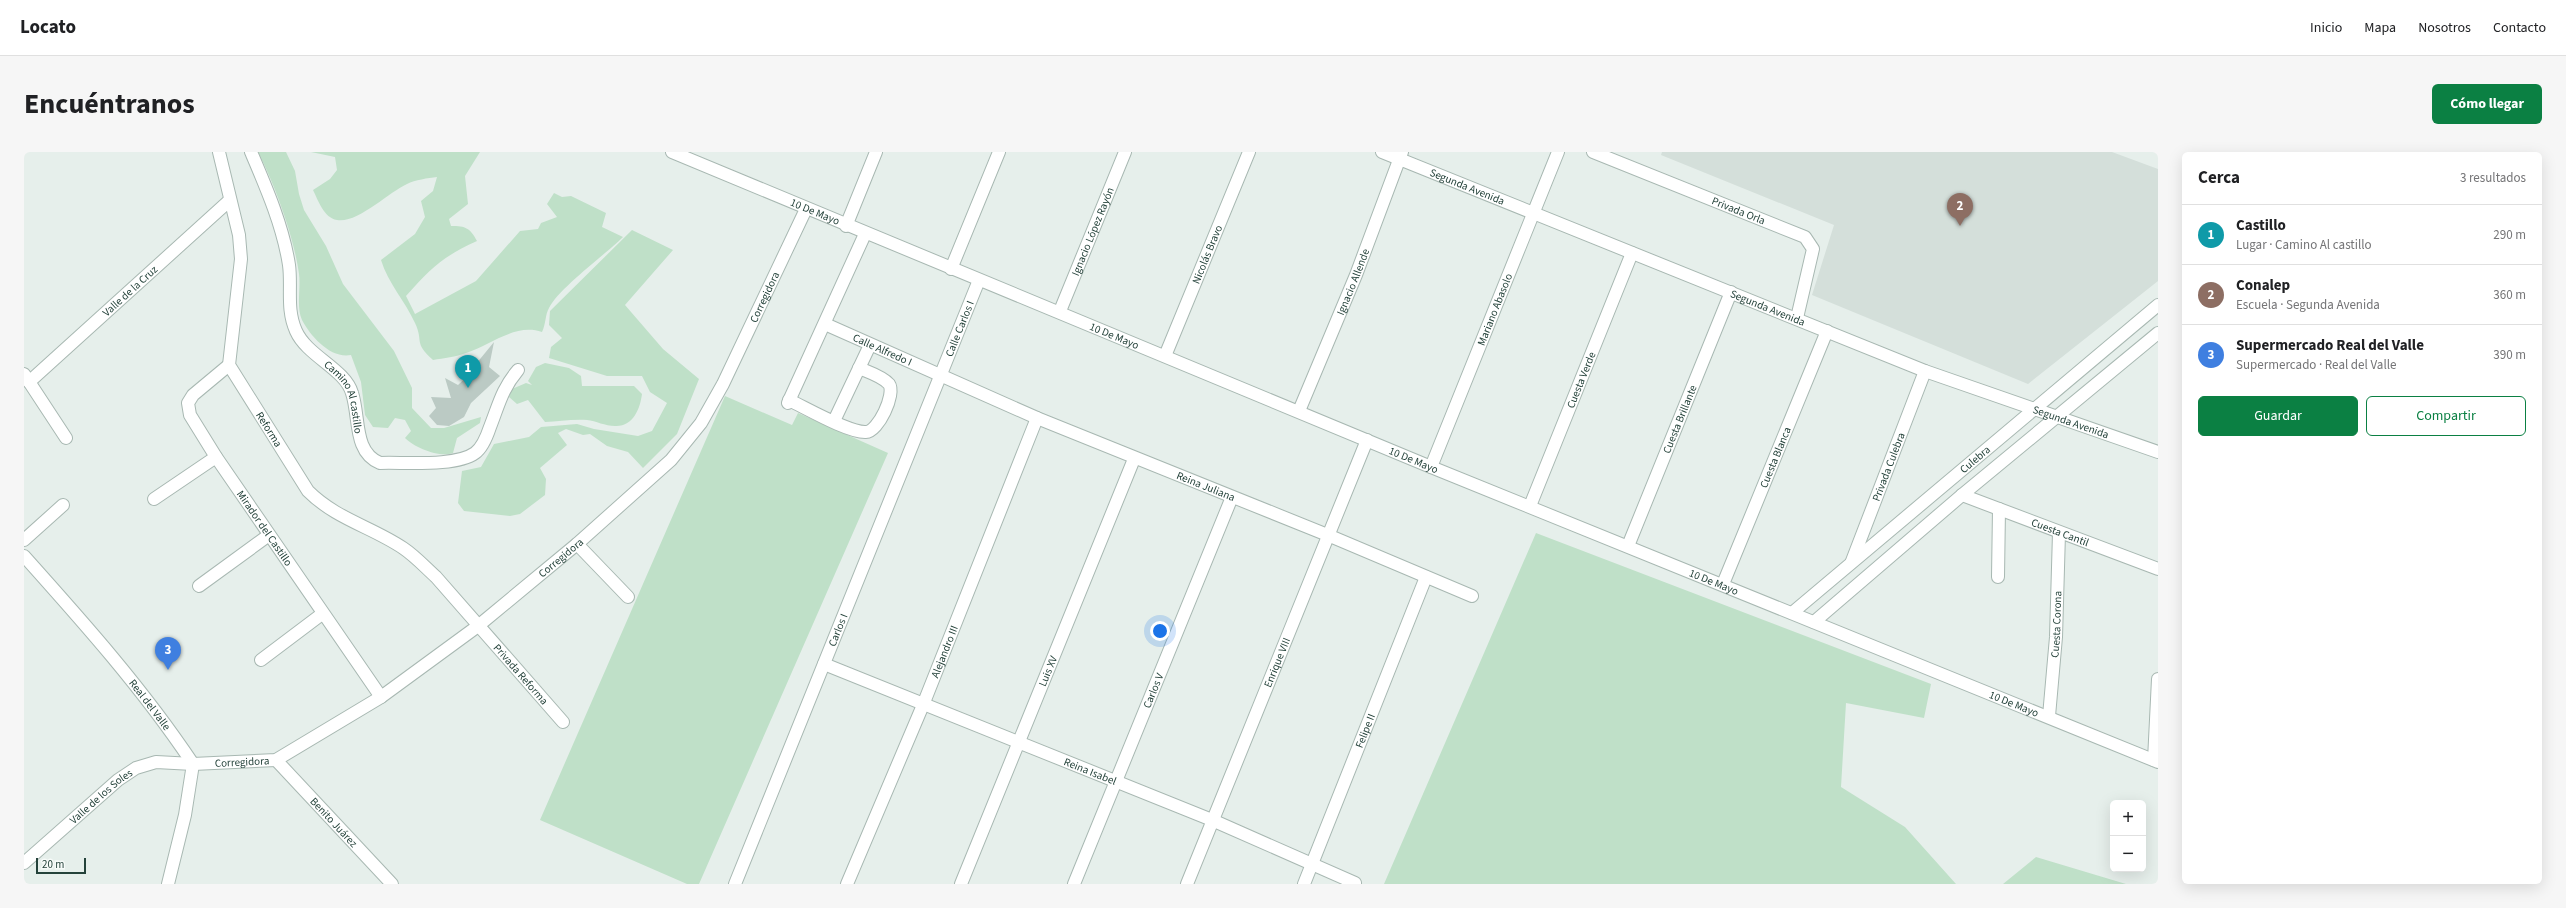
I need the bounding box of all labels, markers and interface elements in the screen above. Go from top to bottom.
text: Locato [20,14,76,41]
text: Inicio [2310,18,2342,38]
text: Mapa [2364,18,2396,38]
text: Nosotros [2418,18,2471,38]
text: Contacto [2493,18,2546,38]
text: Encuéntranos [24,84,195,124]
button: Cómo llegar [2432,84,2542,124]
street label: Segunda Avenida [1428,165,1507,208]
text: Cerca [2198,166,2240,190]
text: 3 resultados [2460,169,2526,187]
street label: Ignacio López Rayón [1068,185,1117,278]
street label: Privada Orla [1710,193,1768,228]
pin: 2 [1947,193,1973,226]
street label: 10 De Mayo [788,194,842,228]
text: Castillo [2236,215,2286,236]
street label: Nicolás Bravo [1188,223,1226,286]
text: 1 [2208,226,2214,244]
text: 290 m [2493,226,2526,244]
text: Lugar · Camino Al castillo [2236,236,2372,254]
street label: Ignacio Allende [1333,246,1373,317]
street label: Valle de la Cruz [99,262,161,320]
street label: Corregidora [746,269,783,325]
street label: Mariano Abasolo [1473,271,1516,348]
text: Conalep [2236,275,2290,296]
street label: Segunda Avenida [1728,286,1807,329]
text: 2 [2208,286,2214,304]
text: 360 m [2493,286,2526,304]
text: Escuela · Segunda Avenida [2236,296,2380,314]
street label: Calle Carlos I [941,298,977,359]
street label: 10 De Mayo [1087,319,1141,353]
street label: Calle Alfredo I [851,330,915,369]
text: Supermercado Real del Valle [2236,335,2424,356]
text: 3 [2208,346,2214,364]
text: 390 m [2493,346,2526,364]
street label: Cuesta Verde [1563,349,1599,410]
pin: 1 [455,355,481,388]
text: Supermercado · Real del Valle [2236,356,2396,374]
street label: Camino Al castillo [321,357,366,435]
street label: Cuesta Brillante [1659,382,1700,455]
button: Guardar [2198,396,2358,436]
button: Compartir [2366,396,2526,436]
street label: Segunda Avenida [2031,402,2111,442]
street label: Reforma [253,409,286,450]
street label: Cuesta Blanca [1756,425,1794,490]
street label: Privada Culebra [1868,430,1908,503]
street label: Culebra [1956,442,1993,476]
street label: 10 De Mayo [1387,443,1441,477]
street label: Reina Juliana [1174,467,1237,505]
street label: Mirador del Castillo [233,487,296,569]
street label: Cuesta Cantil [2029,514,2091,550]
street label: Corregidora [535,534,586,581]
street label: 10 De Mayo [1687,565,1741,599]
street label: Cuesta Corona [2047,591,2065,658]
street label: Carlos I [824,611,851,649]
your location [1150,621,1170,641]
street label: Alejandro III [927,623,961,680]
street label: Enrique VIII [1260,635,1294,690]
pin: 3 [155,637,181,670]
street label: Privada Reforma [490,640,552,708]
street label: Luis XV [1035,653,1061,689]
street label: Carlos V [1139,670,1167,710]
street label: Real del Valle [126,676,175,734]
street label: 10 De Mayo [1987,687,2041,720]
street label: Felipe II [1351,711,1379,750]
street label: Corregidora [214,753,270,770]
street label: Reina Isabel [1062,754,1119,788]
street label: Valle de los Soles [66,765,136,827]
street label: Benito Juárez [307,794,361,850]
map controls [2110,800,2146,872]
button: + [2110,800,2146,836]
button: − [2110,836,2146,872]
scale bar [36,856,86,875]
text: 20 m [42,857,64,872]

